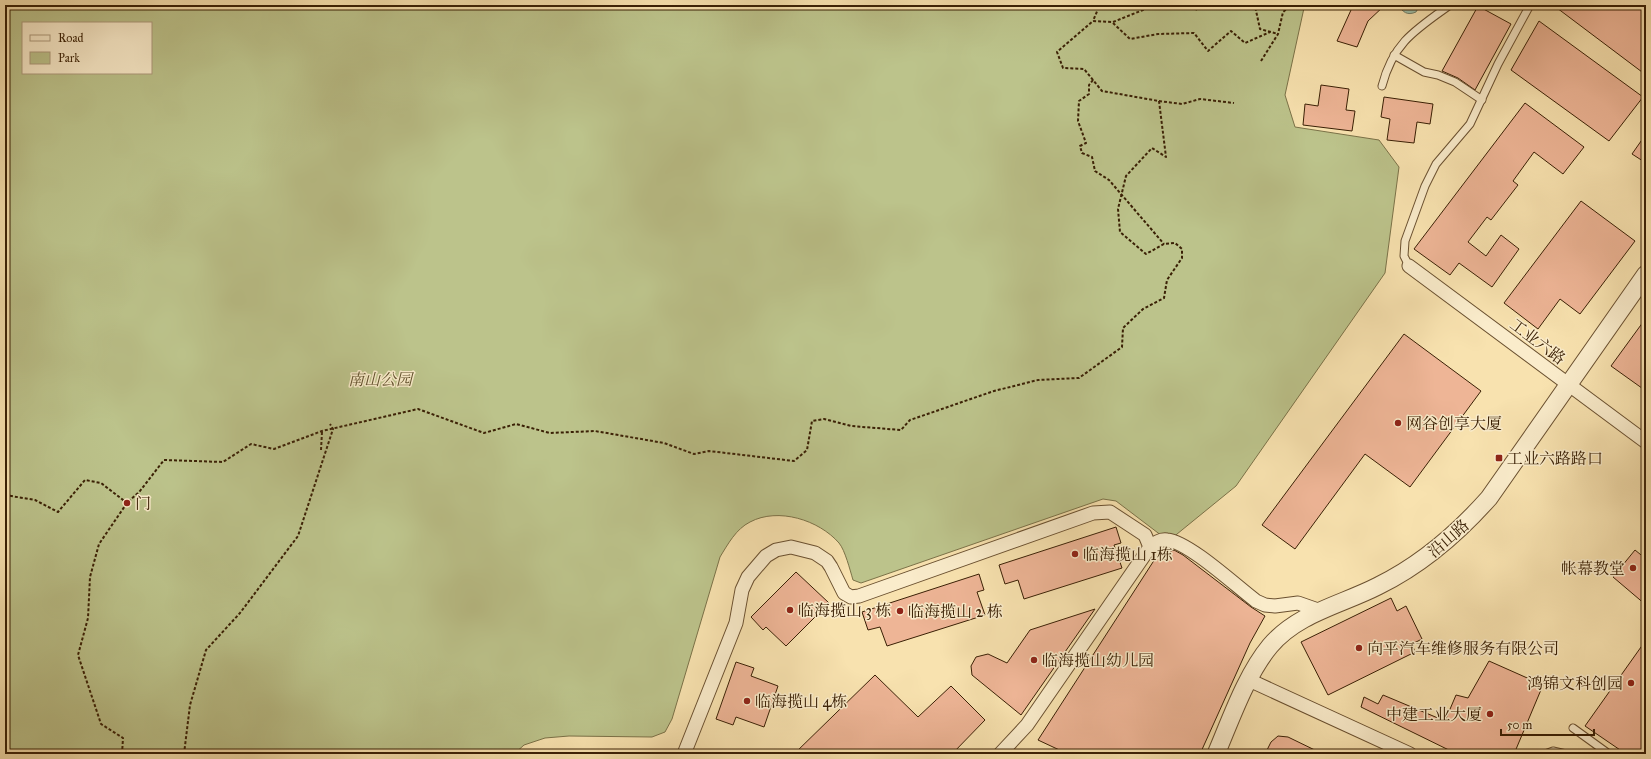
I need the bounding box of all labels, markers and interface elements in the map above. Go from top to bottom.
legend [22,22,152,74]
text: Road [58,31,84,45]
text: Park [58,51,80,65]
street label: 工业六路 [1506,315,1569,368]
park label: 南山公园 [348,370,415,389]
place label: 网谷创享大厦 [1406,414,1502,433]
marker: 网谷创享大厦 [1393,418,1403,428]
place label: 工业六路路口 [1507,449,1603,468]
marker: 工业六路路口 [1494,453,1504,463]
place label: 门 [135,494,151,513]
marker: 门 [122,498,132,508]
street label: 沿山路 [1424,515,1473,561]
place label: 临海揽山 1栋 [1083,545,1173,564]
marker: 临海揽山 1栋 [1070,549,1080,559]
place label: 帐幕教堂 [1561,559,1625,578]
marker: 帐幕教堂 [1628,563,1638,573]
place label: 临海揽山 3 栋 [798,601,891,620]
place label: 临海揽山 2 栋 [908,602,1003,621]
marker: 临海揽山 3 栋 [785,605,795,615]
marker: 临海揽山 2 栋 [895,606,905,616]
place label: 向平汽车维修服务有限公司 [1367,639,1559,658]
marker: 向平汽车维修服务有限公司 [1354,643,1364,653]
place label: 临海揽山幼儿园 [1042,651,1154,670]
marker: 临海揽山幼儿园 [1029,655,1039,665]
place label: 鸿锦文科创园 [1527,674,1623,693]
marker: 鸿锦文科创园 [1626,678,1636,688]
place label: 临海揽山 4栋 [755,692,847,711]
marker: 临海揽山 4栋 [742,696,752,706]
place label: 中建工业大厦 [1386,705,1482,724]
marker: 中建工业大厦 [1485,709,1495,719]
scale bar [1501,711,1594,737]
text: 50 m [1507,718,1532,732]

